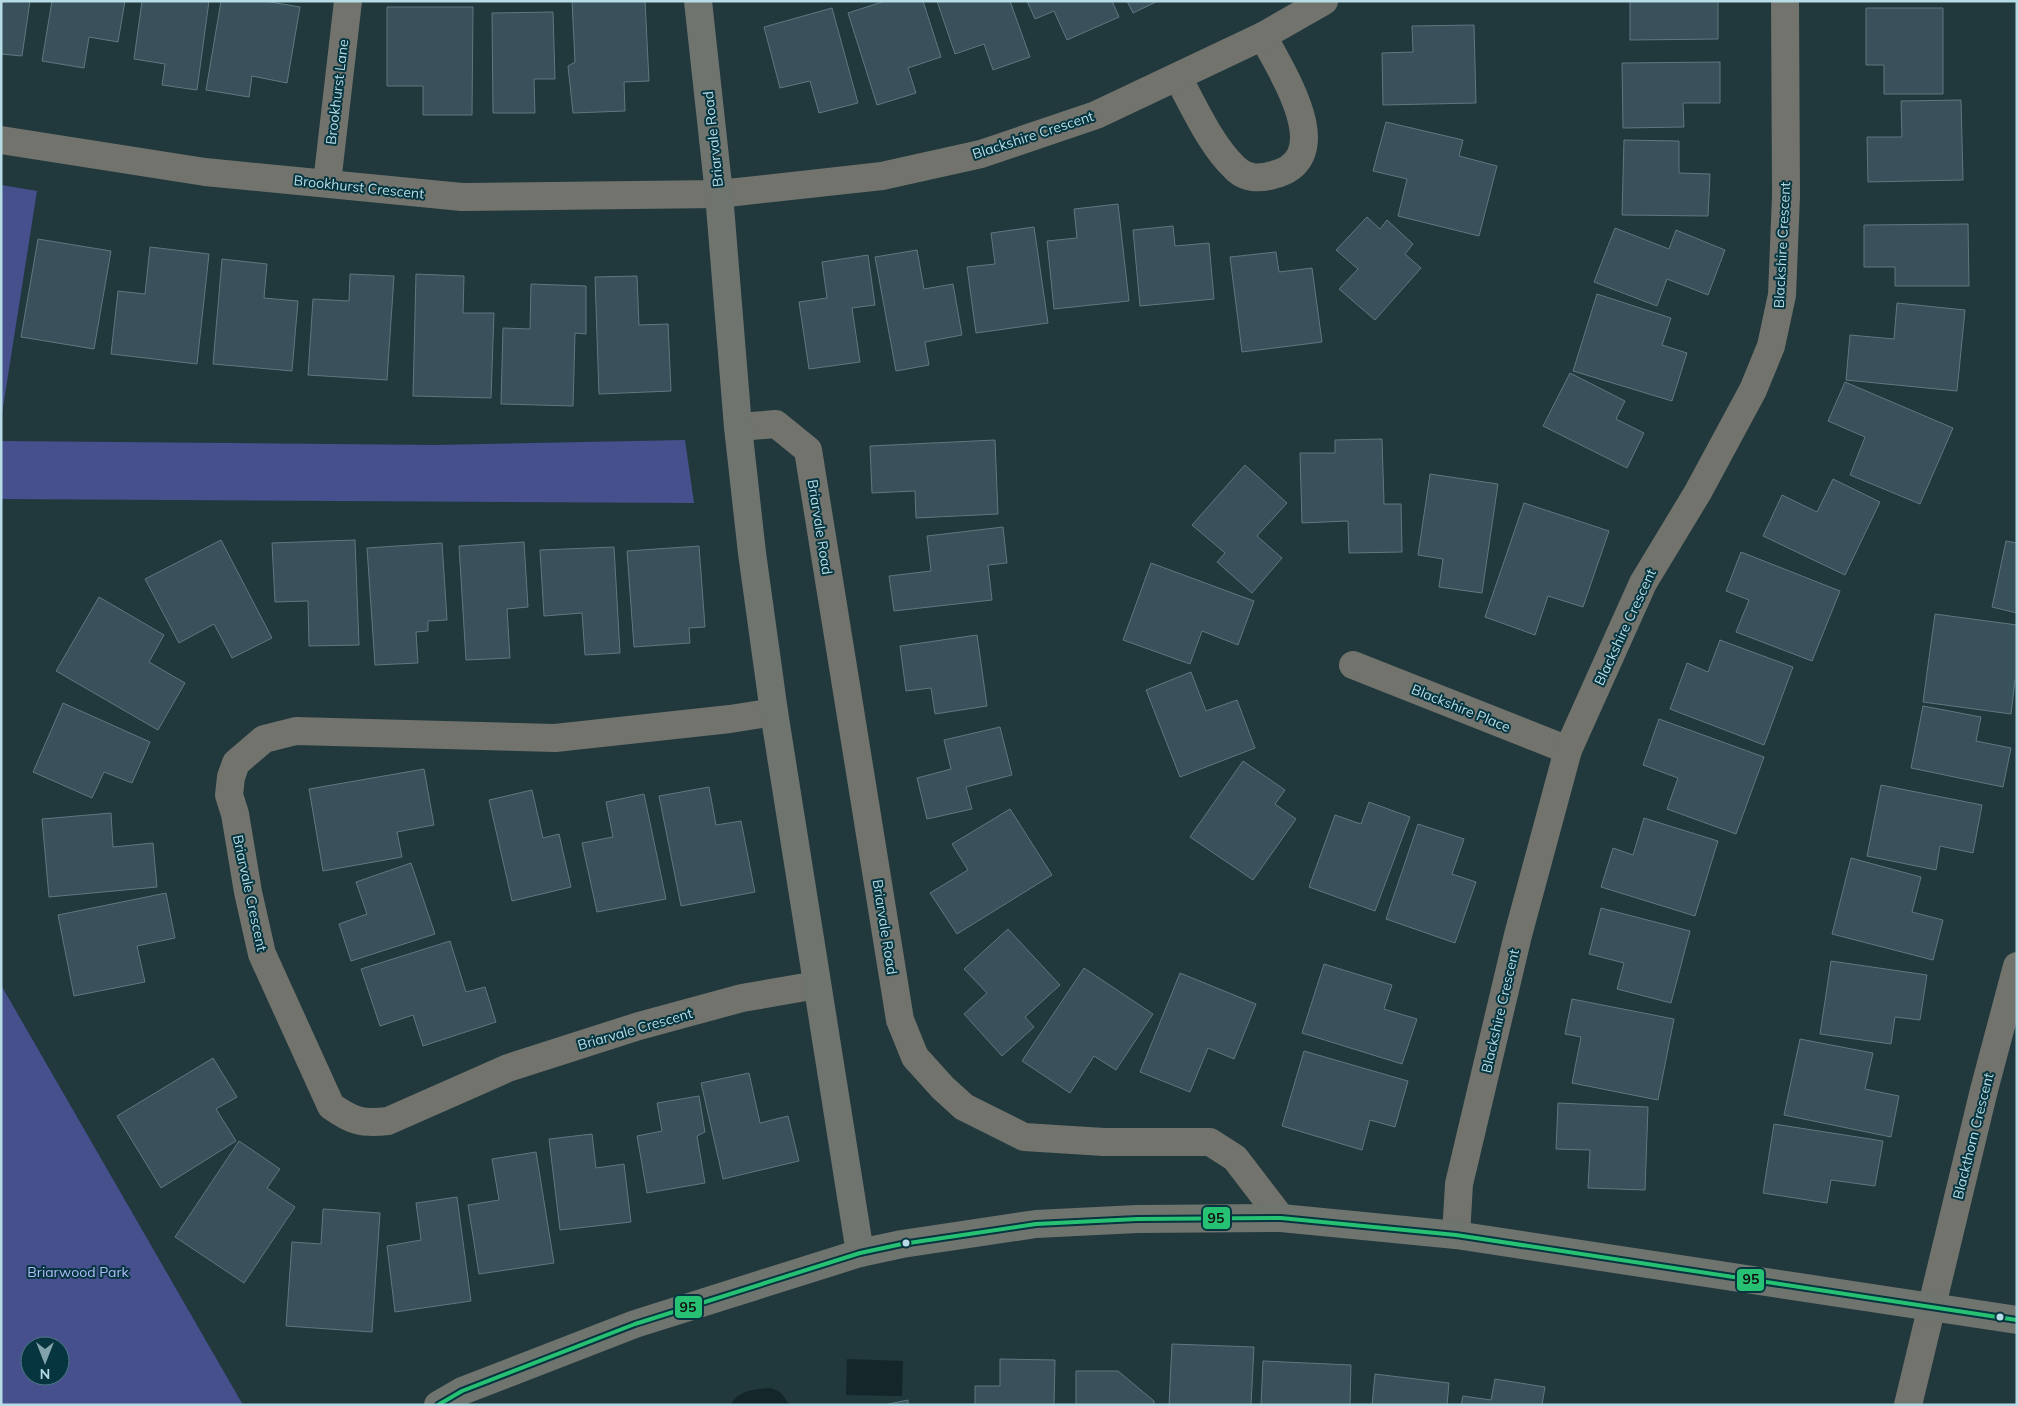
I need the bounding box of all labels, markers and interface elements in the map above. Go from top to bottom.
street label: Brookhurst Lane [322,38,352,146]
street label: Briarvale Road [699,90,727,188]
street label: Blackshire Crescent [970,107,1096,163]
street label: Brookhurst Crescent [293,171,425,203]
street label: Blackshire Crescent [1770,181,1794,309]
street label: Briarvale Road [804,478,836,576]
street label: Blackshire Crescent [1590,566,1660,688]
street label: Blackshire Place [1409,680,1513,736]
street label: Briarvale Crescent [229,833,271,953]
street label: Briarvale Road [869,878,901,976]
street label: Blackshire Crescent [1477,947,1523,1075]
street label: Briarvale Crescent [575,1004,695,1054]
street label: Blackthorn Crescent [1949,1071,1997,1201]
line badge: 95 [1202,1206,1231,1230]
text: 95 [1208,1209,1224,1227]
unlabelled marker [901,1238,911,1248]
park label: Briarwood Park [27,1263,129,1281]
line badge: 95 [1736,1268,1765,1292]
text: 95 [1743,1270,1759,1288]
line badge: 95 [674,1295,703,1319]
text: 95 [680,1298,696,1316]
unlabelled marker [1995,1312,2005,1322]
north arrow [20,1336,70,1386]
text: N [40,1365,50,1383]

